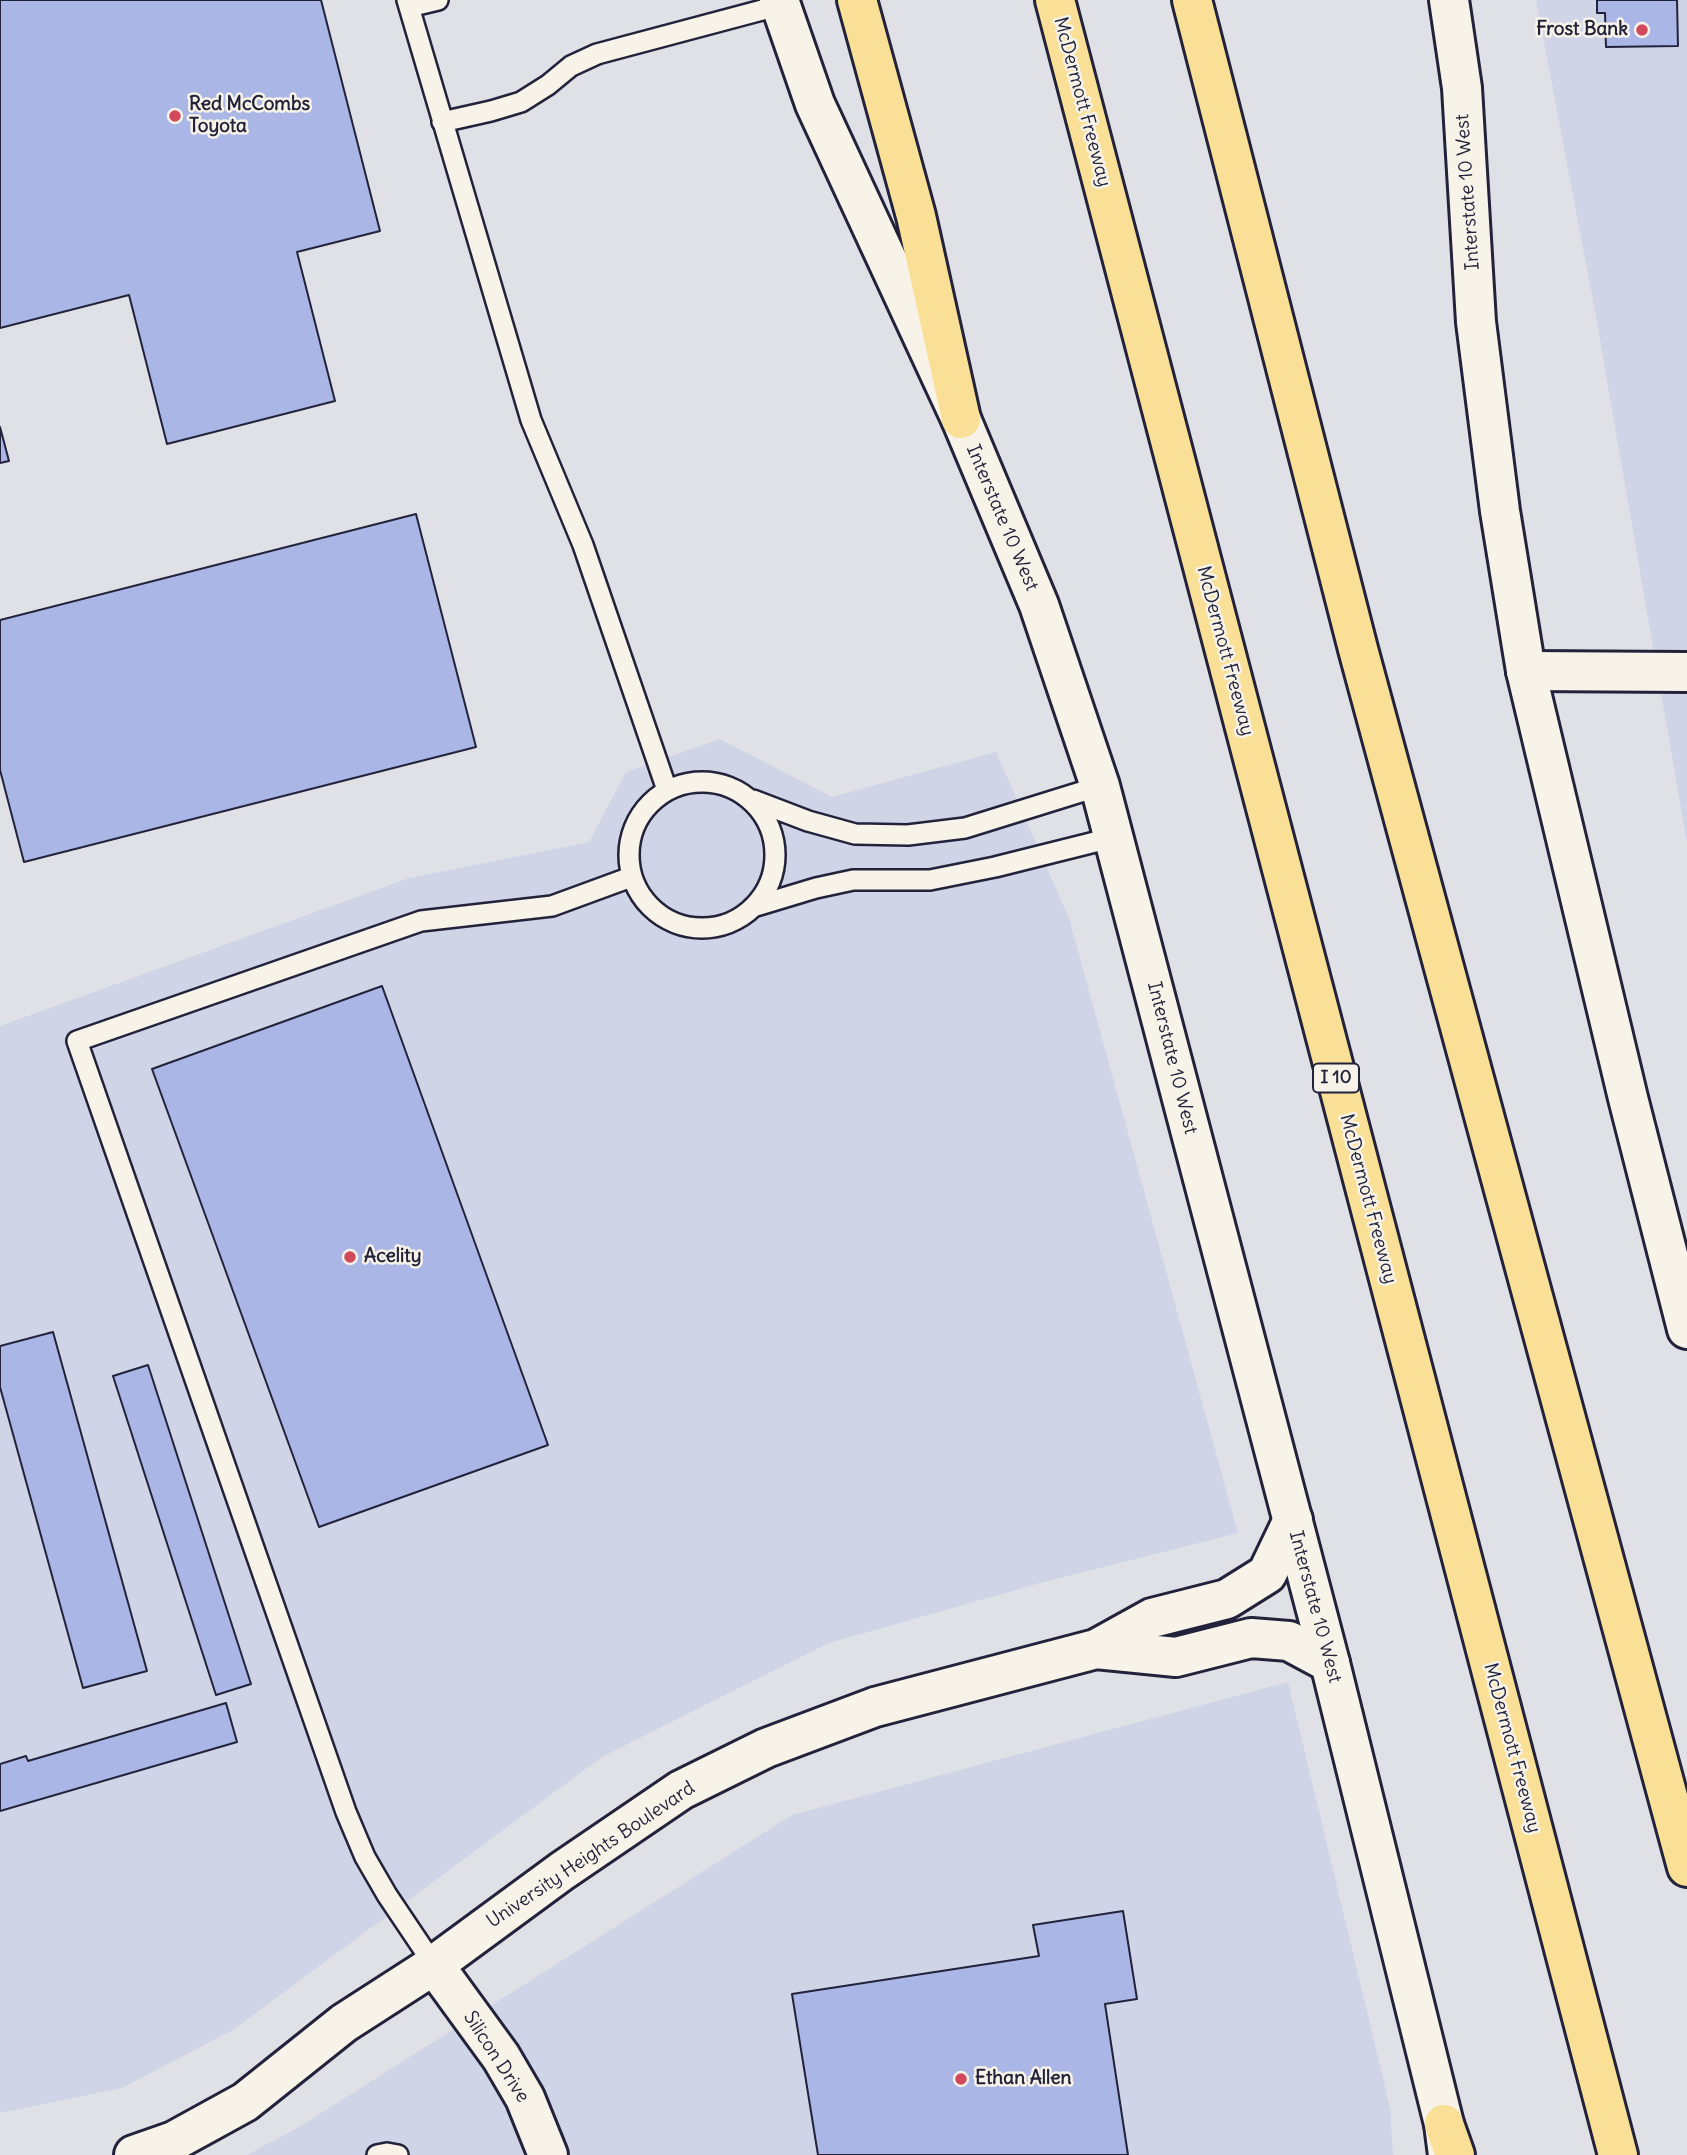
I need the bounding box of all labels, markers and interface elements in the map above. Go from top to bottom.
street label: McDermott Freeway [1048,15,1116,189]
place label: Frost Bank [1536,19,1628,41]
marker: Frost Bank [1634,22,1650,38]
place label: Red McCombs Toyota [189,94,310,138]
marker: Red McCombs Toyota [167,108,183,124]
street label: Interstate 10 West [1451,113,1485,271]
street label: Interstate 10 West [961,442,1043,594]
street label: McDermott Freeway [1191,564,1259,738]
street label: Interstate 10 West [1142,979,1202,1137]
road number: I 10 [1313,1064,1359,1092]
street label: McDermott Freeway [1334,1112,1402,1286]
place label: Acelity [364,1246,421,1268]
marker: Acelity [342,1249,358,1265]
street label: Interstate 10 West [1284,1528,1346,1686]
street label: McDermott Freeway [1478,1661,1546,1835]
street label: University Heights Boulevard [483,1777,699,1933]
street label: Silicon Drive [458,2007,534,2107]
place label: Ethan Allen [975,2068,1072,2090]
marker: Ethan Allen [953,2071,969,2087]

